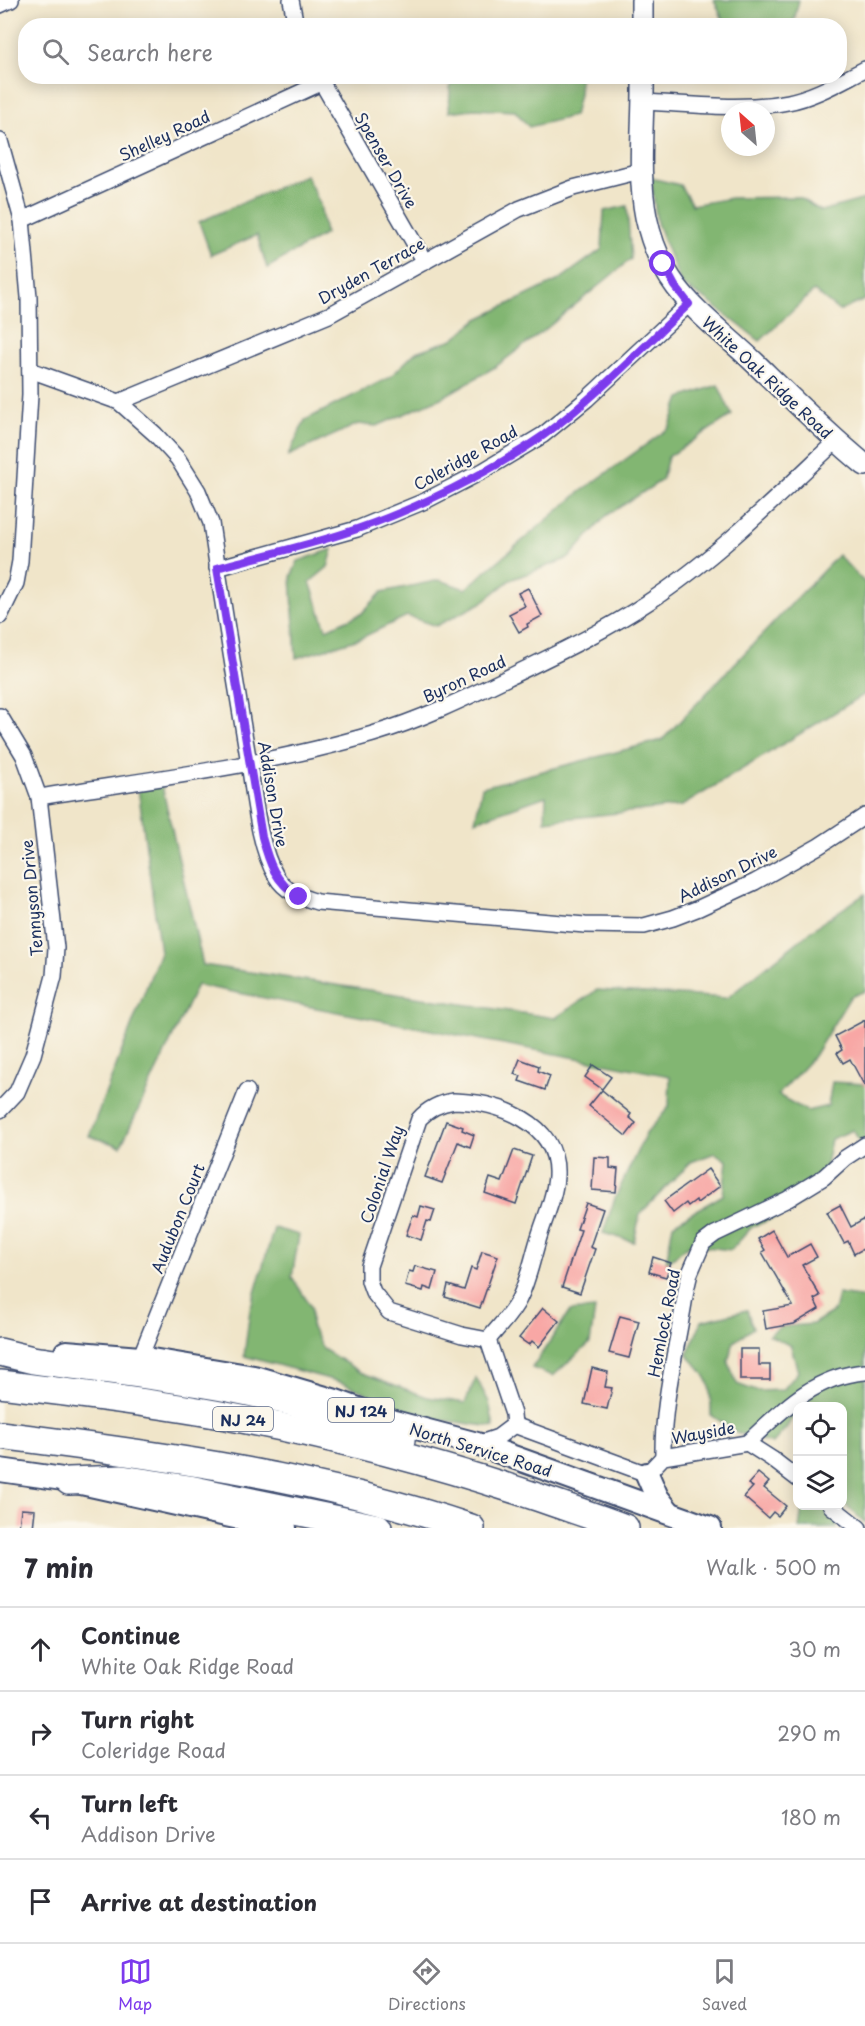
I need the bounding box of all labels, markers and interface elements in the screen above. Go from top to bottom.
search box [18,18,847,84]
icon: search [39,35,72,68]
text: Search here [87,35,213,68]
north arrow [721,102,775,156]
street label: Shelley Road [114,103,214,167]
street label: Spenser Drive [350,107,424,213]
street label: Dryden Terrace [313,231,429,309]
route start [649,250,675,276]
street label: White Oak Ridge Road [697,310,839,444]
street label: Coleridge Road [408,418,522,496]
street label: Byron Road [418,648,510,708]
street label: Addison Drive [253,739,295,849]
street label: Tennyson Drive [14,839,48,957]
street label: Addison Drive [673,839,781,907]
route end [285,883,311,909]
street label: Colonial Way [353,1122,409,1226]
street label: Audubon Court [144,1159,210,1277]
street label: Hemlock Road [641,1267,685,1379]
road number: NJ 124 [328,1398,394,1422]
map controls [793,1402,847,1510]
button: locate [793,1402,847,1456]
road number: NJ 24 [213,1407,273,1431]
street label: Wayside [670,1415,736,1449]
street label: North Service Road [407,1416,555,1482]
button: layers [793,1456,847,1510]
text: 7 min [24,1548,94,1587]
text: Walk · 500 m [706,1552,841,1582]
text: Continue [81,1618,180,1651]
icon: ahead [24,1633,57,1666]
text: 30 m [788,1634,841,1664]
text: White Oak Ridge Road [81,1651,294,1681]
text: Turn right [81,1702,194,1735]
icon: right [24,1717,57,1750]
text: 290 m [777,1718,841,1748]
text: Coleridge Road [81,1735,226,1765]
text: Turn left [81,1786,178,1819]
icon: left [24,1801,57,1834]
text: 180 m [781,1802,841,1832]
text: Addison Drive [81,1819,216,1849]
icon: arrive [24,1885,57,1918]
text: Arrive at destination [81,1885,317,1918]
tab: Map [118,1955,152,2015]
tab: Directions [388,1955,466,2015]
tab: Saved [702,1955,747,2015]

